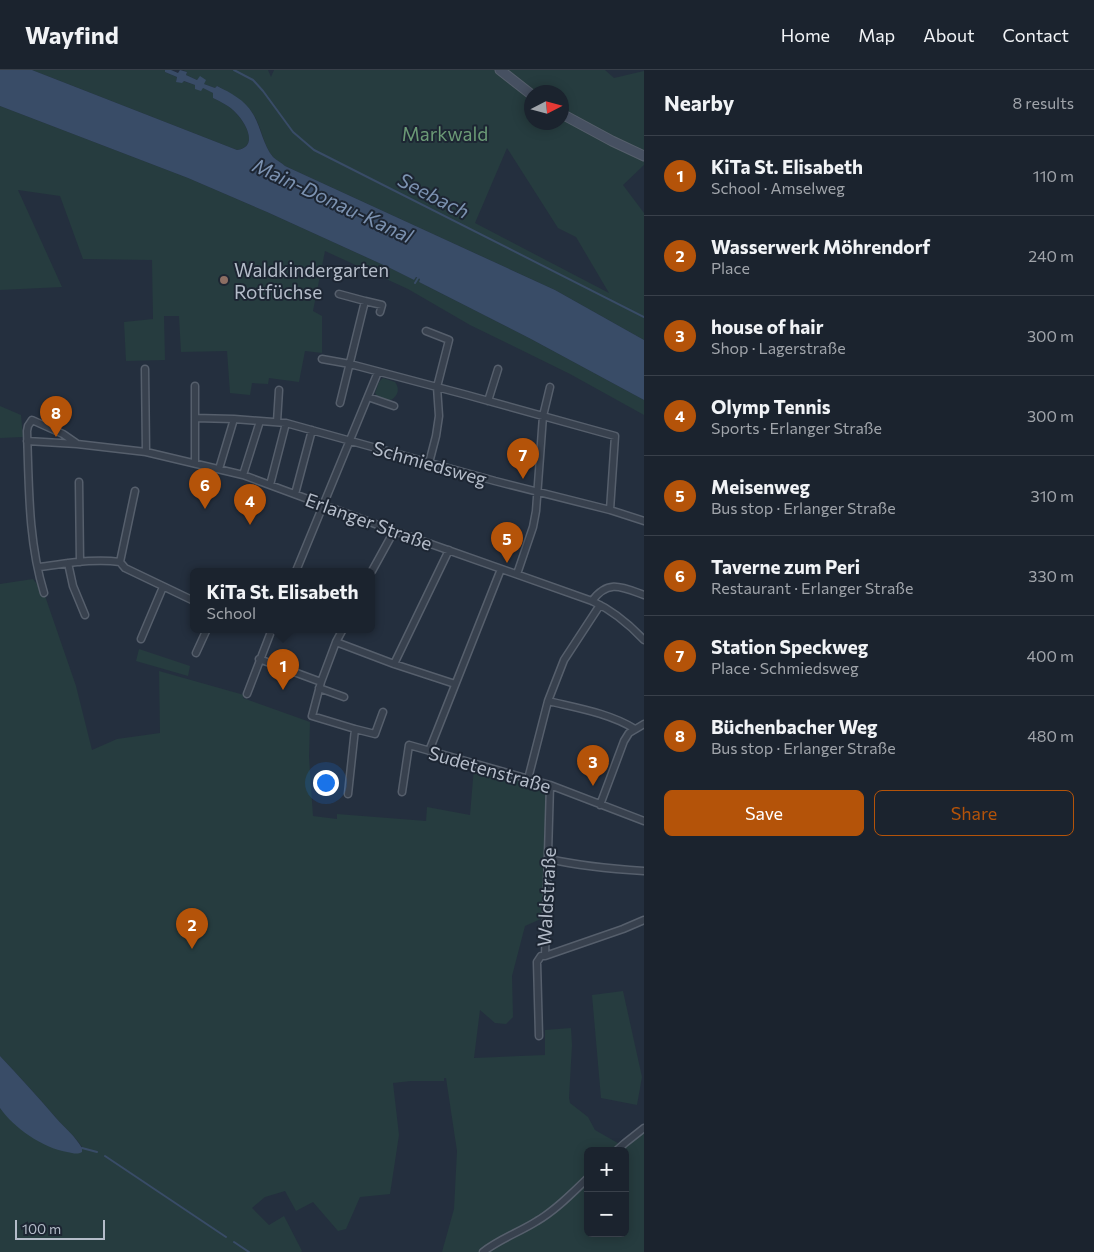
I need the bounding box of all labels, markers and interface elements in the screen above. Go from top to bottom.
text: Wayfind [25,20,119,49]
text: Home [781,24,830,46]
text: Map [858,24,895,46]
text: About [923,24,975,46]
text: Contact [1003,24,1069,46]
north arrow [524,85,569,130]
text: Nearby [664,90,734,115]
text: 8 results [1013,93,1074,112]
park label: Markwald [402,122,488,145]
water label: Main-Donau-Kanal [249,152,418,248]
text: KiTa St. Elisabeth [711,155,863,178]
text: 1 [676,166,684,185]
text: 110 m [1033,166,1074,185]
water label: Seebach [394,167,474,223]
text: School · Amselweg [711,178,845,197]
text: Wasserwerk Möhrendorf [711,235,930,258]
text: 2 [675,246,685,265]
text: 240 m [1028,246,1074,265]
place label: Waldkindergarten Rotfüchse [234,258,389,303]
text: Place [711,258,750,277]
marker: Waldkindergarten Rotfüchse [218,274,230,286]
text: house of hair [711,315,824,338]
text: 3 [675,326,685,345]
text: 300 m [1027,326,1074,345]
text: Shop · Lagerstraße [711,338,846,357]
text: Olymp Tennis [711,395,831,418]
pin: 8 [40,396,72,437]
text: 4 [675,406,685,425]
text: 300 m [1027,406,1074,425]
text: Sports · Erlanger Straße [711,418,882,437]
street label: Schmiedsweg [370,436,490,490]
pin: 7 [507,438,539,479]
pin: 6 [189,468,221,509]
text: Meisenweg [711,475,810,498]
pin: 4 [234,484,266,525]
text: 5 [675,486,685,505]
text: 310 m [1031,486,1074,505]
street label: Erlanger Straße [302,487,436,555]
text: Bus stop · Erlanger Straße [711,498,896,517]
pin: 5 [491,522,523,563]
text: Taverne zum Peri [711,555,860,578]
text: 6 [675,566,685,585]
text: 330 m [1028,566,1074,585]
popup [190,568,375,633]
text: Restaurant · Erlanger Straße [711,578,913,597]
text: KiTa St. Elisabeth [207,580,358,603]
text: School [207,603,256,622]
text: Station Speckweg [711,635,868,658]
text: 7 [676,646,684,665]
text: 400 m [1026,646,1074,665]
pin: 1 [267,649,299,690]
text: Place · Schmiedsweg [711,658,859,677]
text: Büchenbacher Weg [711,715,878,738]
text: 8 [675,726,685,745]
text: 480 m [1027,726,1074,745]
text: Bus stop · Erlanger Straße [711,738,896,757]
street label: Sudetenstraße [426,741,554,797]
pin: 3 [577,745,609,786]
your location [313,770,339,796]
button: Save [664,790,864,836]
button: Share [874,790,1074,836]
street label: Waldstraße [532,847,560,947]
pin: 2 [176,908,208,949]
map controls [584,1147,629,1237]
button: + [584,1147,629,1192]
button: − [584,1192,629,1237]
scale bar [15,1217,105,1240]
text: 100 m [22,1220,61,1237]

